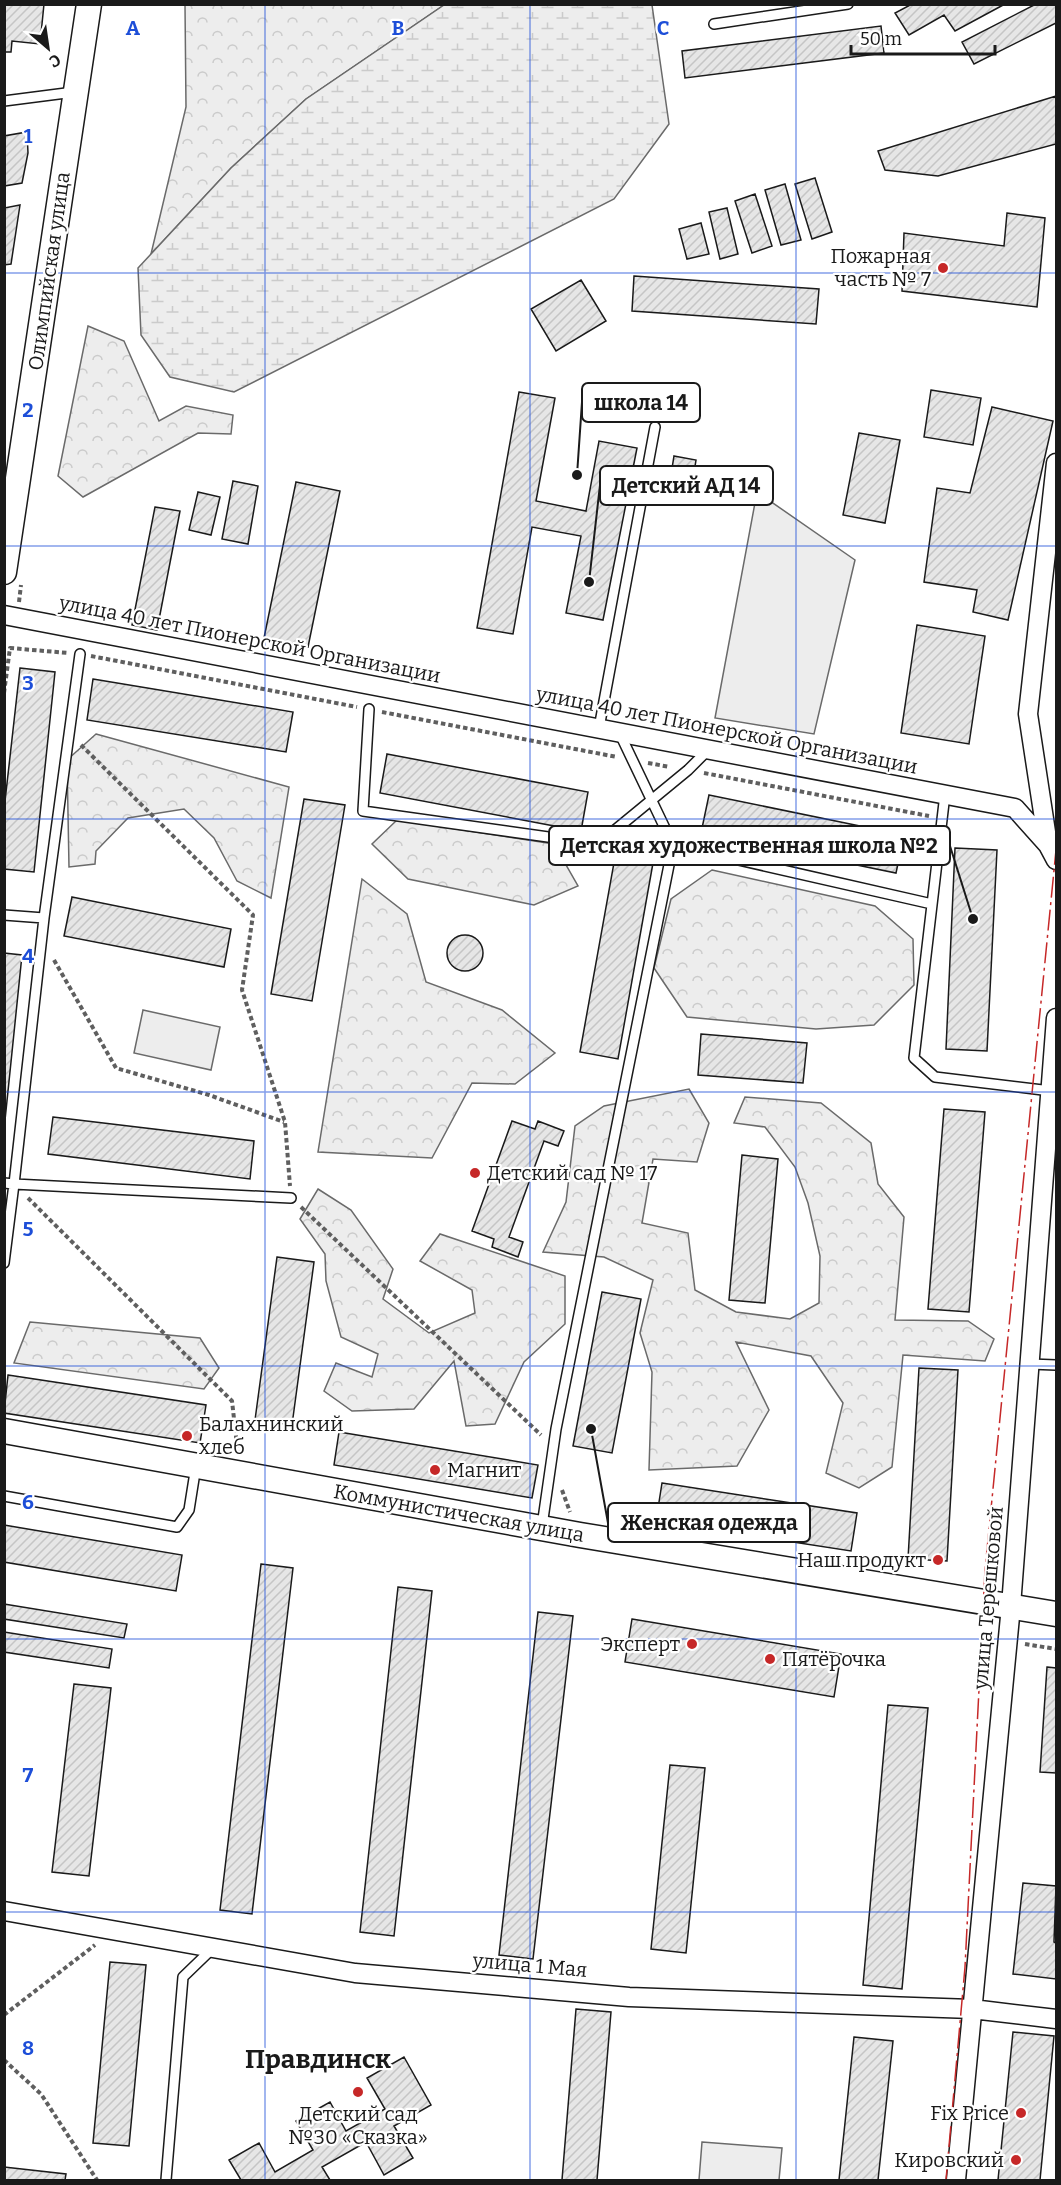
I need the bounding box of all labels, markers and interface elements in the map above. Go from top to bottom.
text: A [126,16,141,40]
text: B [392,16,405,40]
text: C [657,16,669,40]
north arrow [18,18,78,78]
scale bar [851,18,995,56]
text: 50 m [860,28,902,50]
text: С [46,50,64,71]
text: 1 [24,124,33,148]
street label: Олимпийская улица [23,170,75,372]
place label: Пожарная часть № 7 [830,244,931,291]
marker: Пожарная часть № 7 [936,261,950,275]
callout: школа 14 [582,383,700,422]
text: школа 14 [594,390,688,416]
text: 2 [22,398,34,422]
callout: Детский АД 14 [600,466,773,505]
text: Детский АД 14 [612,473,761,499]
street label: улица 40 лет Пионерской Организации [56,590,443,688]
text: 3 [22,671,34,695]
street label: улица 40 лет Пионерской Организации [533,681,920,779]
callout: Детская художественная школа №2 [549,826,950,865]
text: Детская художественная школа №2 [560,833,938,859]
text: 4 [22,944,34,968]
place label: Детский сад № 17 [487,1161,657,1185]
marker: Детский сад № 17 [468,1166,482,1180]
text: 5 [23,1217,34,1241]
place label: Балахнинский хлеб [199,1412,343,1459]
marker: Балахнинский хлеб [180,1429,194,1443]
place label: Магнит [447,1458,521,1482]
marker: Магнит [428,1463,442,1477]
street label: Коммунистическая улица [332,1479,586,1547]
text: 6 [22,1490,34,1514]
callout: Женская одежда [608,1503,810,1542]
street label: улица Терешковой [968,1505,1008,1692]
text: Женская одежда [620,1510,798,1536]
place label: Наш продукт [797,1548,926,1572]
marker: Наш продукт [931,1553,945,1567]
place label: Эксперт [600,1632,680,1656]
marker: Эксперт [685,1637,699,1651]
place label: Пятёрочка [782,1647,886,1671]
marker: Пятёрочка [763,1652,777,1666]
text: 7 [23,1763,34,1787]
street label: улица 1 Мая [471,1948,588,1982]
text: 8 [22,2036,34,2060]
district label: Правдинск [245,2044,391,2075]
marker: Детский сад №30 «Сказка» [351,2085,365,2099]
place label: Fix Price [930,2101,1009,2125]
place label: Детский сад №30 «Сказка» [288,2102,428,2149]
marker: Fix Price [1014,2106,1028,2120]
place label: Кировский [894,2148,1004,2172]
marker: Кировский [1009,2153,1023,2167]

